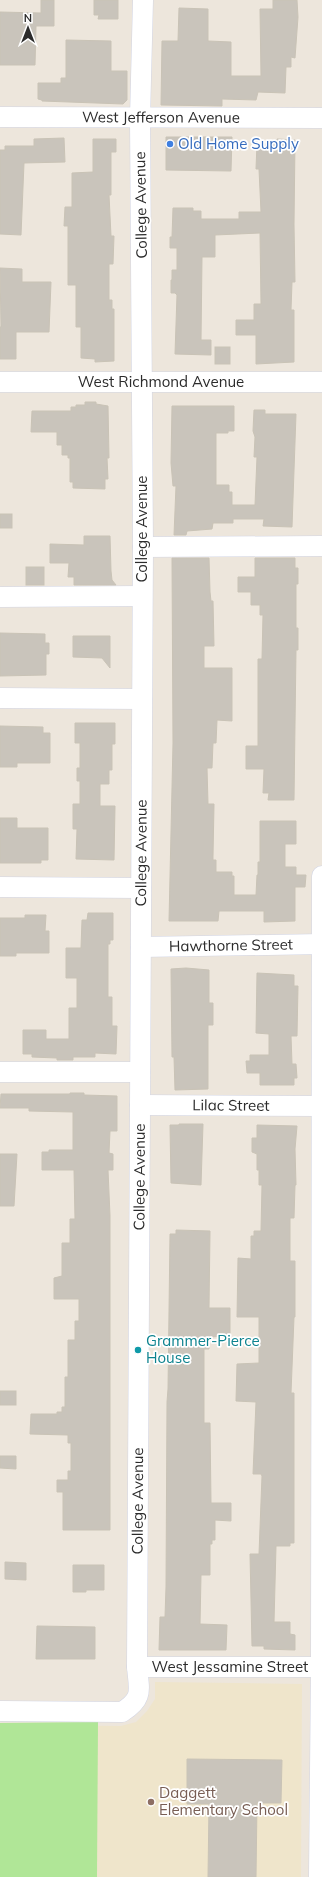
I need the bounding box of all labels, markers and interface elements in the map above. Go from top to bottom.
north arrow [8,8,48,48]
text: N [24,11,32,25]
street label: West Jefferson Avenue [82,107,240,127]
place label: Old Home Supply [178,134,299,153]
marker: Old Home Supply [165,139,175,149]
street label: College Avenue [130,151,151,259]
street label: West Richmond Avenue [78,372,244,391]
street label: College Avenue [132,476,151,582]
street label: College Avenue [131,799,151,907]
street label: Hawthorne Street [169,934,293,956]
street label: Lilac Street [192,1095,270,1115]
street label: College Avenue [129,1123,149,1231]
place label: Grammer-Pierce House [146,1331,260,1367]
marker: Grammer-Pierce House [133,1345,143,1355]
street label: College Avenue [128,1447,147,1555]
street label: West Jessamine Street [152,1657,308,1676]
place label: Daggett Elementary School [159,1783,288,1819]
marker: Daggett Elementary School [146,1797,156,1807]

